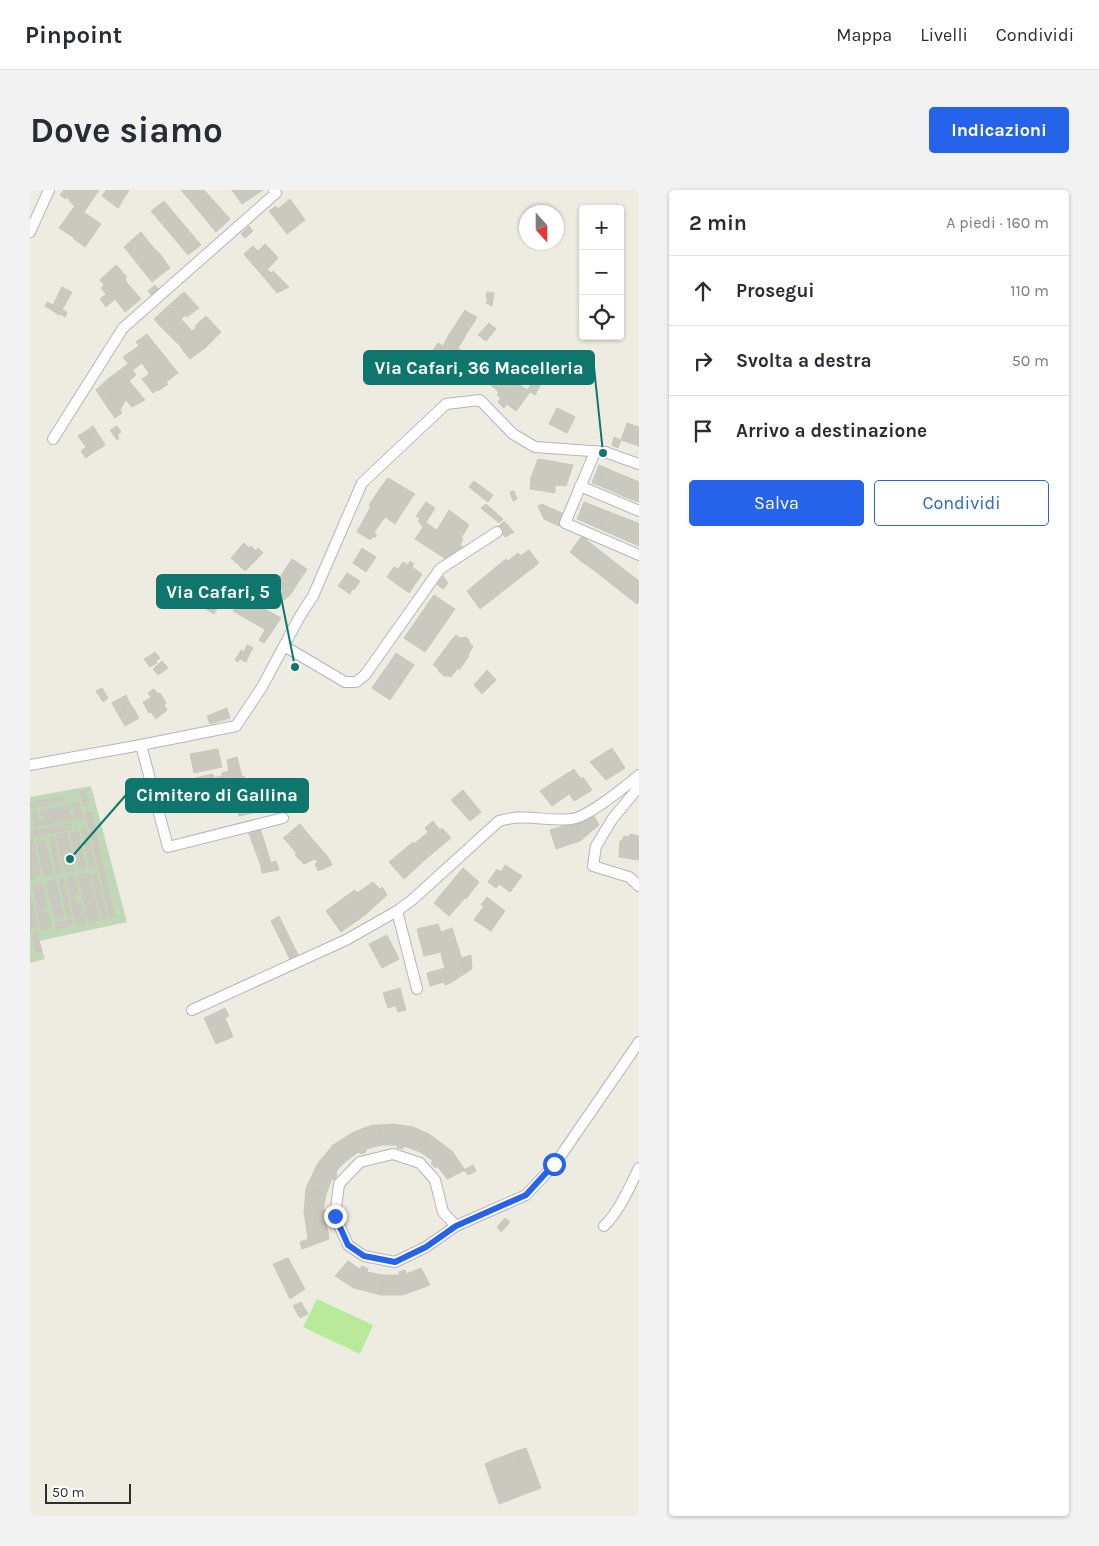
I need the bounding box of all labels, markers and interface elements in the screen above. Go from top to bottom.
text: Pinpoint [25,21,122,49]
text: Mappa [836,24,892,46]
text: Livelli [920,24,968,46]
text: Condividi [996,24,1074,46]
button: Indicazioni [929,107,1069,153]
text: Dove siamo [30,110,223,151]
north arrow [519,205,564,250]
map controls [579,205,624,340]
button: + [579,205,624,250]
text: 2 min [689,211,747,235]
text: A piedi · 160 m [946,213,1049,232]
button: − [579,250,624,295]
icon: ahead [689,277,717,305]
text: Prosegui [736,280,815,302]
text: 110 m [1010,281,1049,300]
button: locate [579,295,624,340]
icon: right [689,347,717,375]
text: Svolta a destra [736,350,872,372]
callout: Via Cafari, 36 Macelleria [364,351,594,384]
text: 50 m [1012,351,1049,370]
text: Via Cafari, 36 Macelleria [374,357,584,379]
icon: arrive [689,417,717,445]
text: Arrivo a destinazione [736,420,927,442]
button: Salva [689,480,864,526]
button: Condividi [874,480,1049,526]
callout: Via Cafari, 5 [157,575,280,608]
text: Via Cafari, 5 [166,581,270,603]
callout: Cimitero di Gallina [126,779,308,812]
text: Cimitero di Gallina [136,784,298,806]
route start [543,1153,566,1176]
route end [324,1205,347,1228]
scale bar [45,1481,131,1504]
text: 50 m [52,1484,85,1501]

